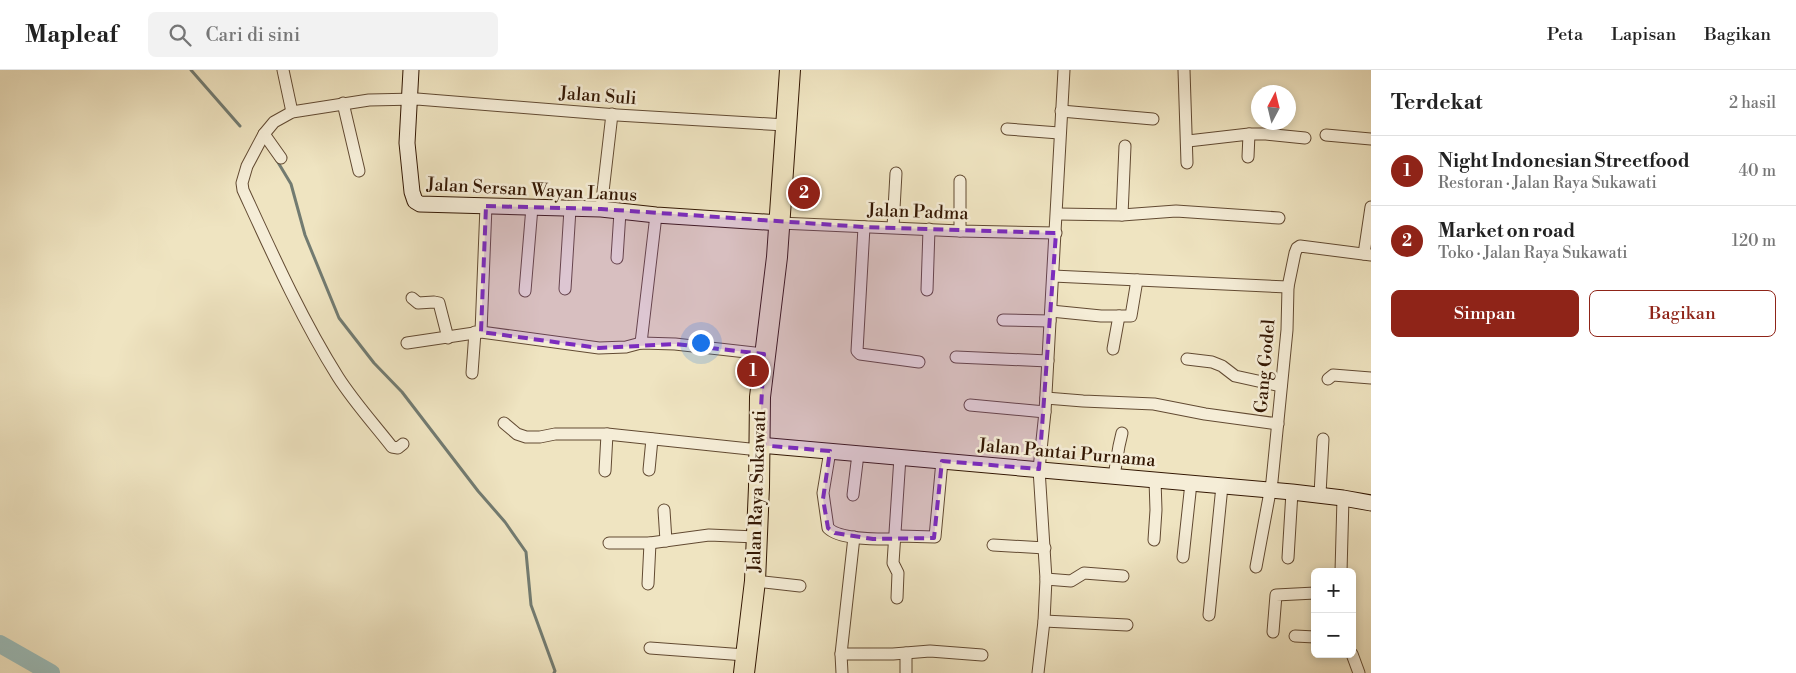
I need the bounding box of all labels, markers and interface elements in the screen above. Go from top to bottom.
search box [148,12,498,57]
text: Mapleaf [25,20,118,50]
icon: search [166,21,194,49]
text: Cari di sini [206,23,300,47]
text: Peta [1547,23,1583,46]
text: Lapisan [1611,23,1676,46]
text: Bagikan [1704,23,1771,46]
street label: Jalan Suli [558,82,637,110]
north arrow [1251,85,1296,130]
text: Terdekat [1391,90,1482,116]
text: 2 hasil [1729,93,1776,113]
text: Night Indonesian Streetfood [1438,149,1690,173]
text: 1 [1403,161,1411,181]
text: 40 m [1739,161,1776,181]
street label: Jalan Sersan Wayan Lanus [425,173,638,207]
text: Restoran · Jalan Raya Sukawati [1438,173,1657,193]
pin: 2 [788,174,820,212]
street label: Jalan Padma [866,199,970,225]
text: Market on road [1438,219,1575,243]
text: 2 [1402,231,1412,251]
text: 120 m [1732,231,1776,251]
text: Toko · Jalan Raya Sukawati [1438,243,1628,263]
button: Simpan [1391,290,1579,337]
button: Bagikan [1589,290,1776,337]
street label: Gang Godel [1249,317,1281,414]
your location [688,330,714,356]
pin: 1 [737,352,769,390]
street label: Jalan Raya Sukawati [743,409,771,574]
street label: Jalan Pantai Purnama [976,434,1157,472]
map controls [1311,568,1356,658]
button: + [1311,568,1356,613]
button: − [1311,613,1356,658]

